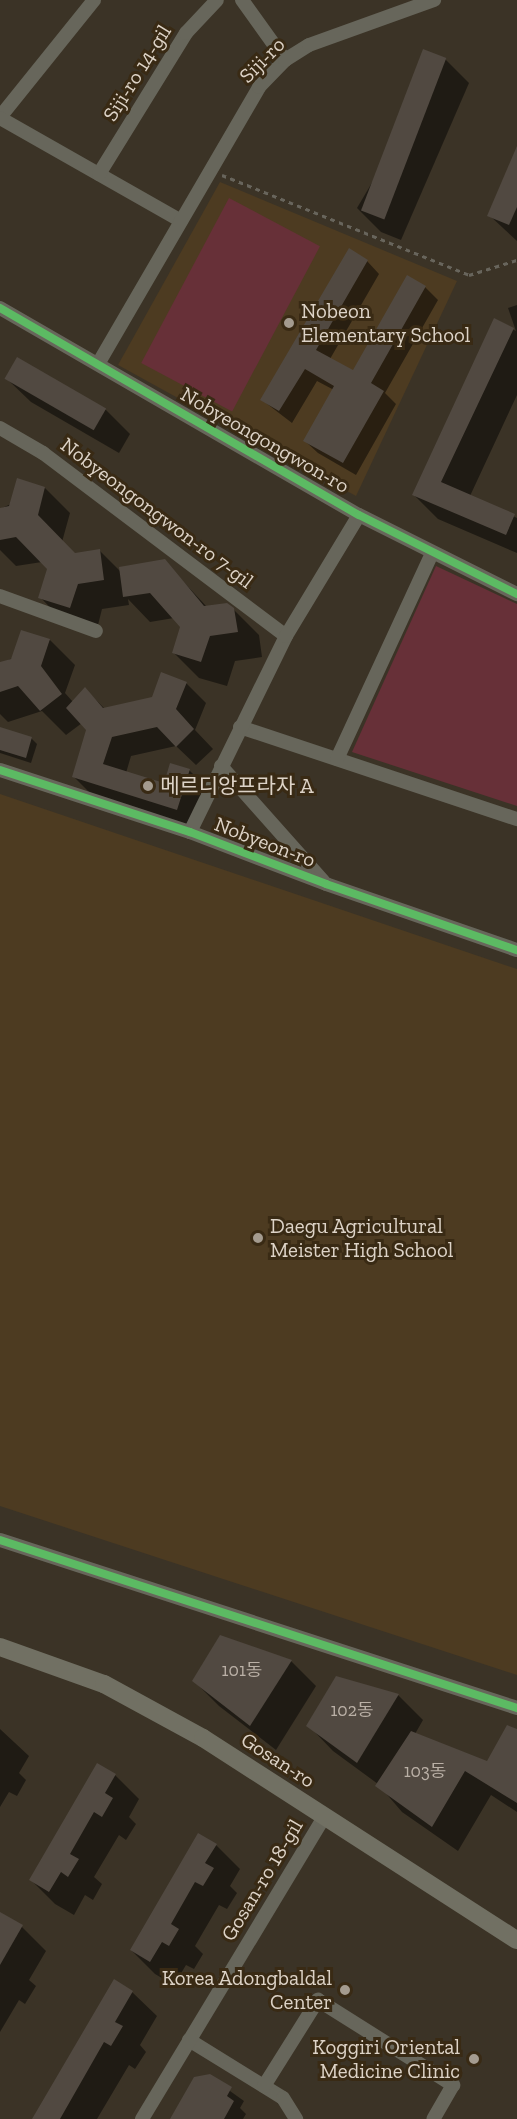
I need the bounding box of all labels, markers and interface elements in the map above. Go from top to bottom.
street label: Siji-ro 14-gil [98,20,176,126]
street label: Siji-ro [234,32,290,88]
place label: Nobeon Elementary School [301,298,471,348]
marker: Nobeon Elementary School [282,316,296,330]
street label: Nobyeongongwon-ro [176,381,354,499]
street label: Nobyeongongwon-ro 7-gil [56,432,258,594]
place label: 메르디앙프라자 A [160,773,314,799]
marker: 메르디앙프라자 A [141,779,155,793]
street label: Nobyeon-ro [211,811,319,873]
place label: Daegu Agricultural Meister High School [270,1213,454,1263]
marker: Daegu Agricultural Meister High School [251,1231,265,1245]
house number: 101동 [222,1659,262,1681]
house number: 102동 [330,1699,374,1721]
street label: Gosan-ro [236,1727,320,1793]
house number: 103동 [404,1760,446,1782]
street label: Gosan-ro 18-gil [216,1815,308,1945]
place label: Korea Adongbaldal Center [161,1965,332,2015]
marker: Korea Adongbaldal Center [336,1981,354,1999]
place label: Koggiri Oriental Medicine Clinic [312,2034,460,2084]
marker: Koggiri Oriental Medicine Clinic [465,2050,483,2068]

